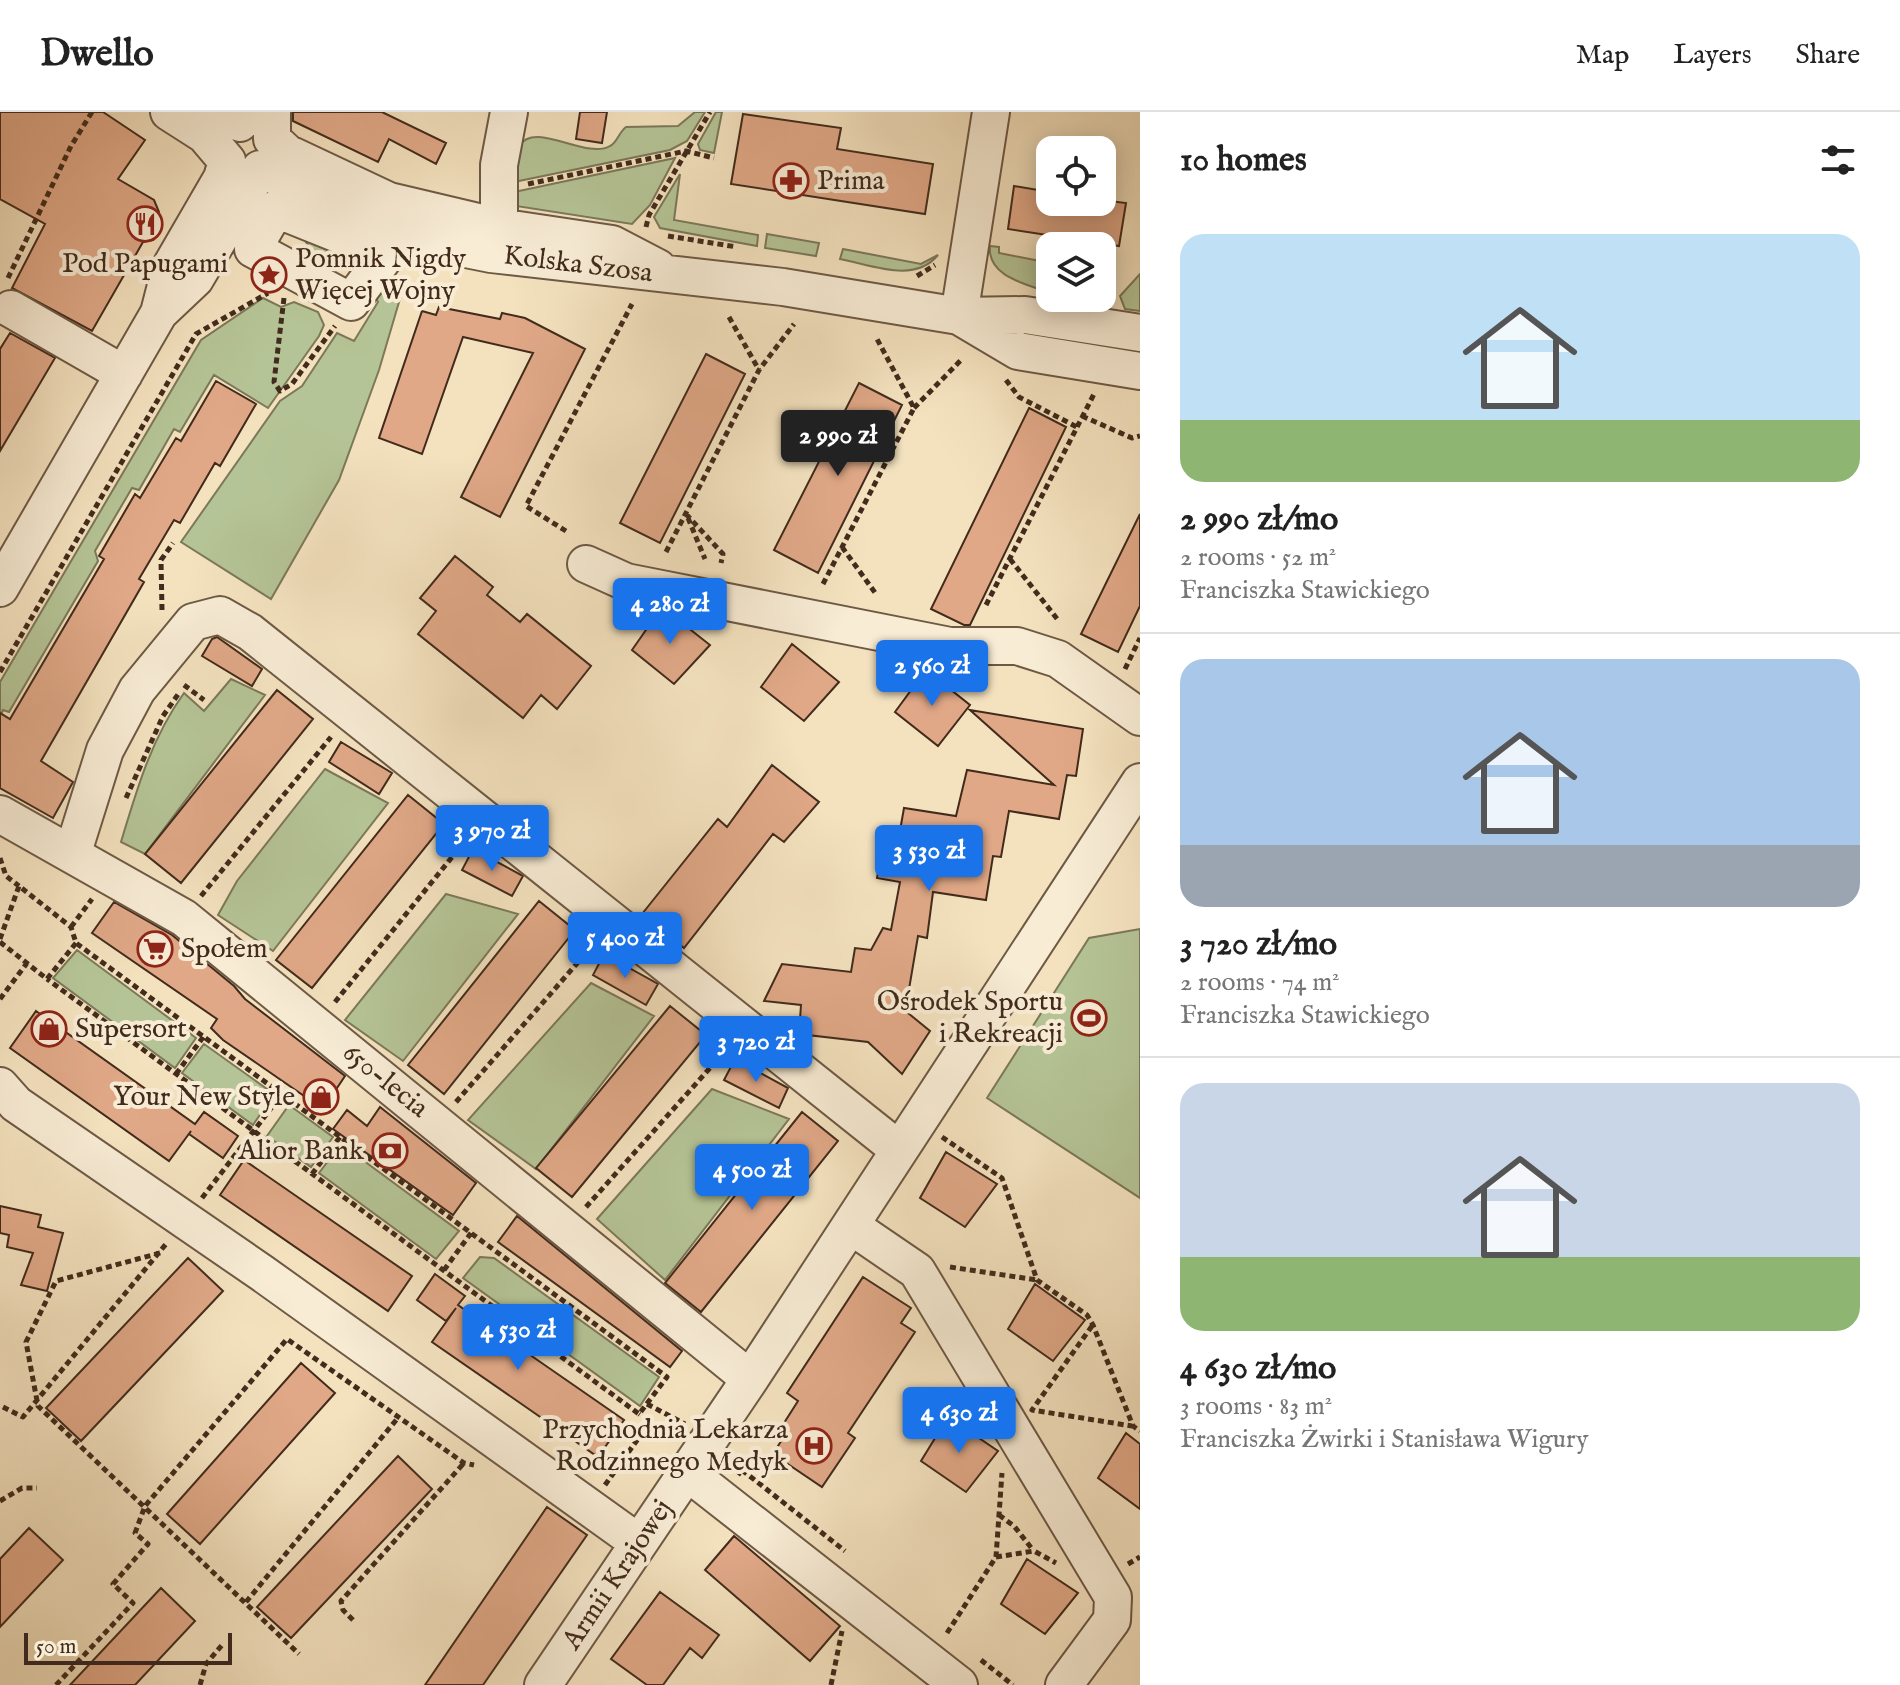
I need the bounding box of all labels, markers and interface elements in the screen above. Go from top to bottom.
text: Dwello [40,31,154,79]
text: Map [1576,38,1629,73]
text: Layers [1673,38,1752,73]
text: Share [1796,38,1860,73]
map controls [1036,136,1116,312]
button: locate [1036,136,1116,216]
icon: filters [1816,138,1860,182]
text: 10 homes [1180,139,1307,182]
pharmacy icon: Prima [772,162,810,200]
place label: Prima [817,164,886,199]
restaurant icon: Pod Papugami [126,205,164,243]
button: layers [1036,232,1116,312]
street label: Kolska Szosa [501,238,656,292]
place label: Pomnik Nigdy Więcej Wojny [295,242,466,309]
place label: Pod Papugami [62,247,228,282]
place icon: Pomnik Nigdy Więcej Wojny [250,256,288,294]
icon: home [1448,286,1592,430]
pin: 2 990 zł [755,410,921,478]
text: 2 990 zł [799,419,877,452]
text: 2 990 zł/mo [1180,498,1338,541]
text: 2 rooms · 52 m² [1180,541,1336,574]
text: Franciszka Stawickiego [1180,574,1430,607]
pin: 4 280 zł [587,578,753,646]
text: 4 280 zł [631,587,709,620]
pin: 2 560 zł [849,640,1015,708]
text: 2 560 zł [894,649,970,682]
icon: home [1448,711,1592,855]
pin: 3 970 zł [409,805,575,873]
text: 3 970 zł [454,814,530,847]
pin: 3 530 zł [846,825,1012,893]
text: 3 530 zł [893,834,965,867]
pin: 5 400 zł [542,912,708,980]
text: 5 400 zł [586,921,664,954]
text: 3 720 zł/mo [1180,923,1337,966]
supermarket icon: Społem [136,930,174,968]
place label: Społem [181,932,268,967]
text: 2 rooms · 74 m² [1180,966,1340,999]
place label: Ośrodek Sportu i Rekreacji [877,985,1063,1052]
sports icon: Ośrodek Sportu i Rekreacji [1070,999,1108,1037]
text: Franciszka Stawickiego [1180,999,1430,1032]
shop icon: Supersort [30,1010,68,1048]
place label: Supersort [75,1012,187,1047]
pin: 3 720 zł [673,1016,839,1084]
text: 3 720 zł [717,1025,795,1058]
street label: 650-lecia [335,1036,436,1127]
shop icon: Your New Style [302,1078,340,1116]
place label: Your New Style [113,1080,295,1115]
bank icon: Alior Bank [371,1132,409,1170]
place label: Alior Bank [237,1134,365,1169]
icon: home [1448,1135,1592,1279]
pin: 4 500 zł [669,1144,835,1212]
text: 4 500 zł [713,1153,791,1186]
pin: 4 530 zł [435,1304,601,1372]
text: 4 530 zł [480,1313,556,1346]
text: 4 630 zł/mo [1180,1347,1336,1390]
pin: 4 630 zł [876,1387,1042,1455]
text: 3 rooms · 83 m² [1180,1390,1332,1423]
text: 4 630 zł [921,1396,997,1429]
place label: Przychodnia Lekarza Rodzinnego Medyk [542,1413,789,1480]
text: Franciszka Żwirki i Stanisława Wigury [1180,1423,1588,1456]
hospital icon: Przychodnia Lekarza Rodzinnego Medyk [795,1427,833,1465]
street label: Armii Krajowej [554,1493,681,1658]
scale bar [24,1629,232,1665]
text: 50 m [36,1633,77,1661]

